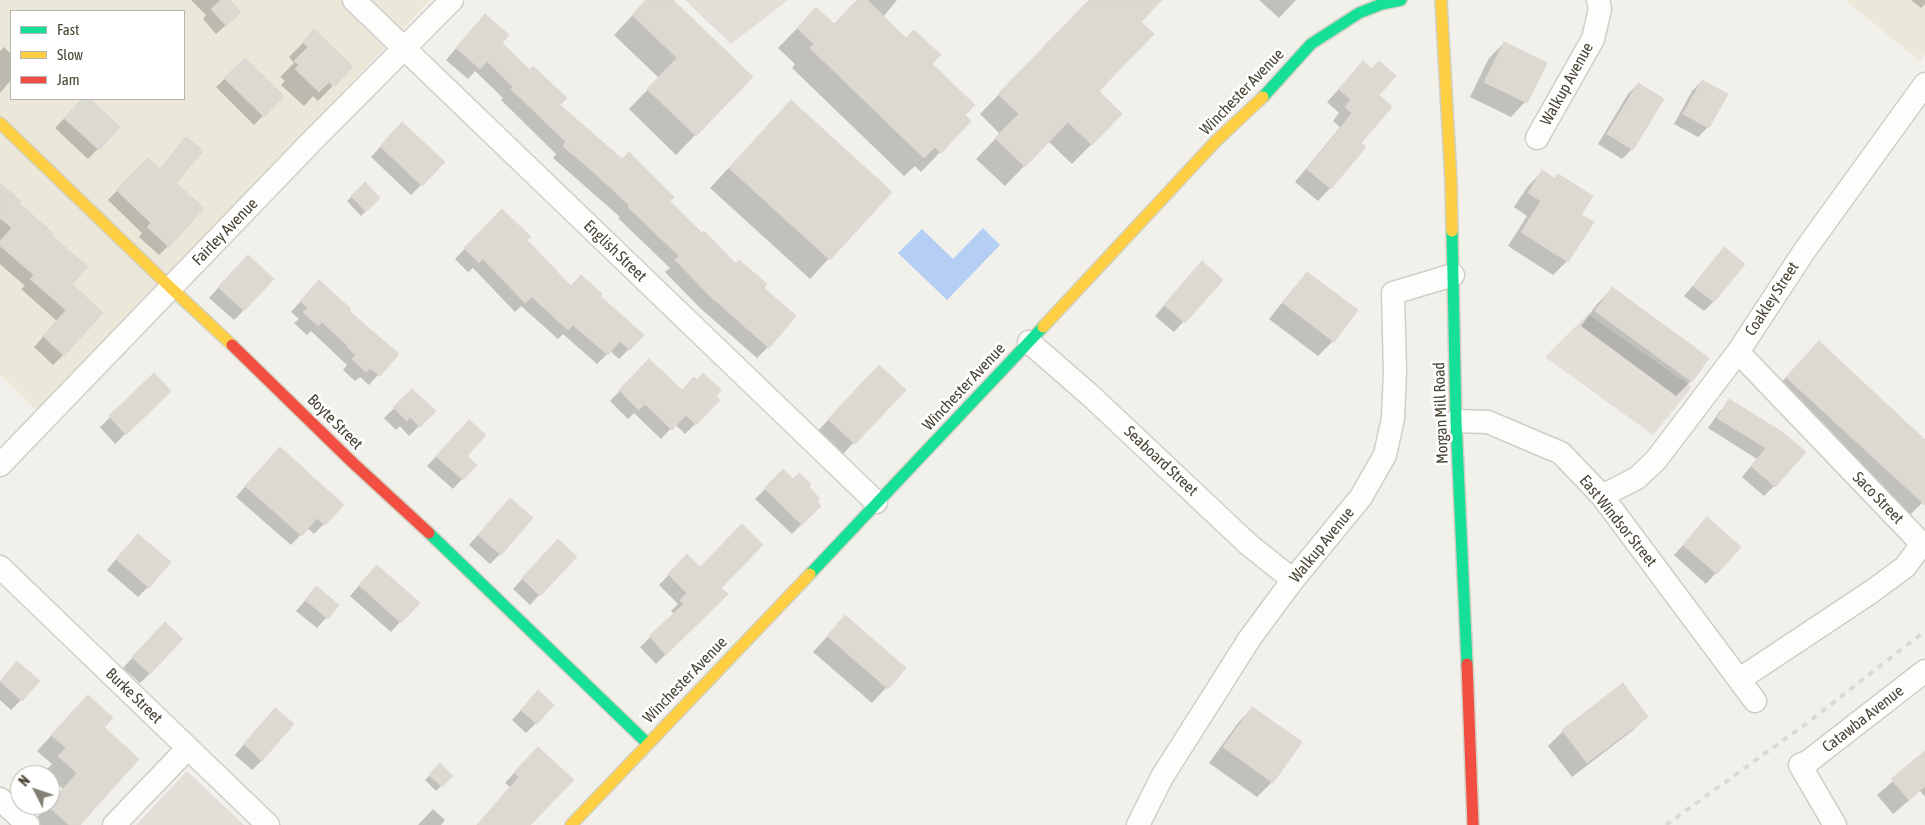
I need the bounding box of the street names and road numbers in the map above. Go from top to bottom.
street label: Walkup Avenue [1536,39,1598,129]
street label: Winchester Avenue [1196,45,1288,139]
street label: Fairley Avenue [188,194,262,270]
street label: English Street [580,216,650,286]
street label: Coakley Street [1741,258,1803,340]
street label: Winchester Avenue [919,339,1009,435]
street label: Morgan Mill Road [1430,362,1452,464]
street label: Boyte Street [303,390,367,454]
street label: Seaboard Street [1120,422,1202,500]
street label: Saco Street [1849,468,1907,528]
street label: East Windsor Street [1575,471,1661,571]
street label: Walkup Avenue [1286,503,1358,587]
street label: Winchester Avenue [639,633,731,727]
street label: Burke Street [102,664,166,728]
street label: Catawba Avenue [1819,681,1907,757]

